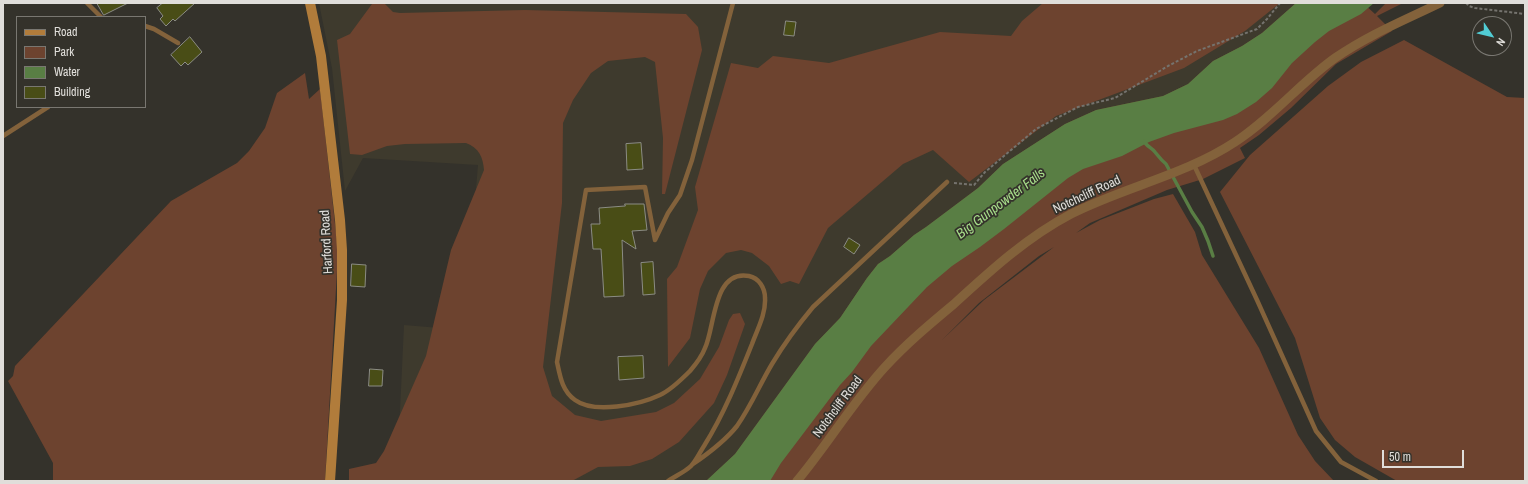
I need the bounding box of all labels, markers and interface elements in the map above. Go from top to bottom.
legend [16,16,146,108]
north arrow [1472,16,1512,56]
text: Road [54,24,78,40]
text: N [1493,36,1509,49]
text: Park [54,44,74,60]
text: Water [54,64,80,80]
text: Building [54,84,90,100]
water label: Big Gunpowder Falls [953,165,1049,243]
street label: Notchcliff Road [1051,173,1123,217]
street label: Harford Road [318,210,336,274]
street label: Notchcliff Road [810,373,866,441]
scale bar [1384,442,1466,468]
text: 50 m [1389,449,1411,465]

